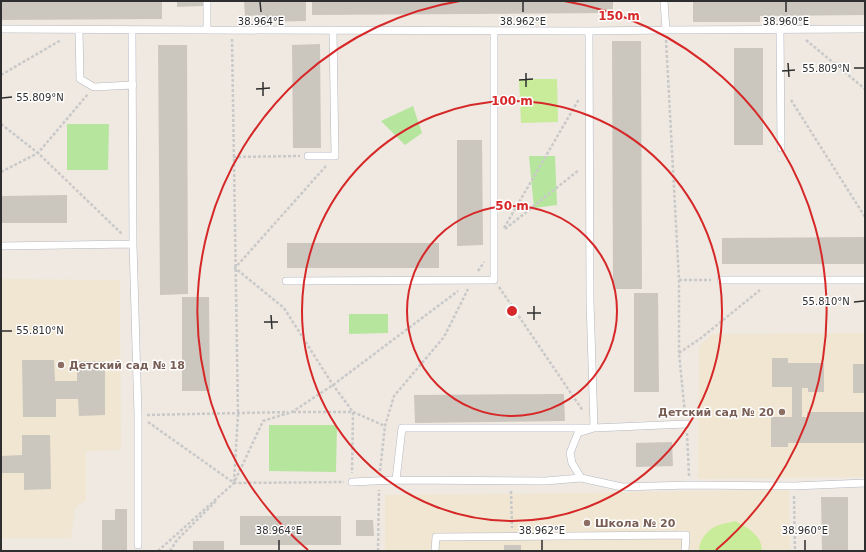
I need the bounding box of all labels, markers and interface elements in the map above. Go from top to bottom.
text: 150 m [598,9,640,23]
text: 38.964°E [238,16,284,27]
text: 38.962°E [500,16,546,27]
text: 38.960°E [763,16,809,27]
text: 55.809°N [802,63,850,74]
text: 55.809°N [16,92,64,103]
text: 100 m [491,94,533,108]
text: 50 m [495,199,529,213]
text: 55.810°N [802,296,850,307]
centre of rings [505,304,519,318]
text: 55.810°N [16,325,64,336]
place label: Детский сад № 18 [69,359,185,372]
marker: Детский сад № 18 [56,360,66,370]
place label: Детский сад № 20 [658,406,774,419]
marker: Детский сад № 20 [777,407,787,417]
place label: Школа № 20 [595,517,676,530]
marker: Школа № 20 [582,518,592,528]
text: 38.964°E [256,525,302,536]
text: 38.962°E [519,525,565,536]
text: 38.960°E [782,525,828,536]

